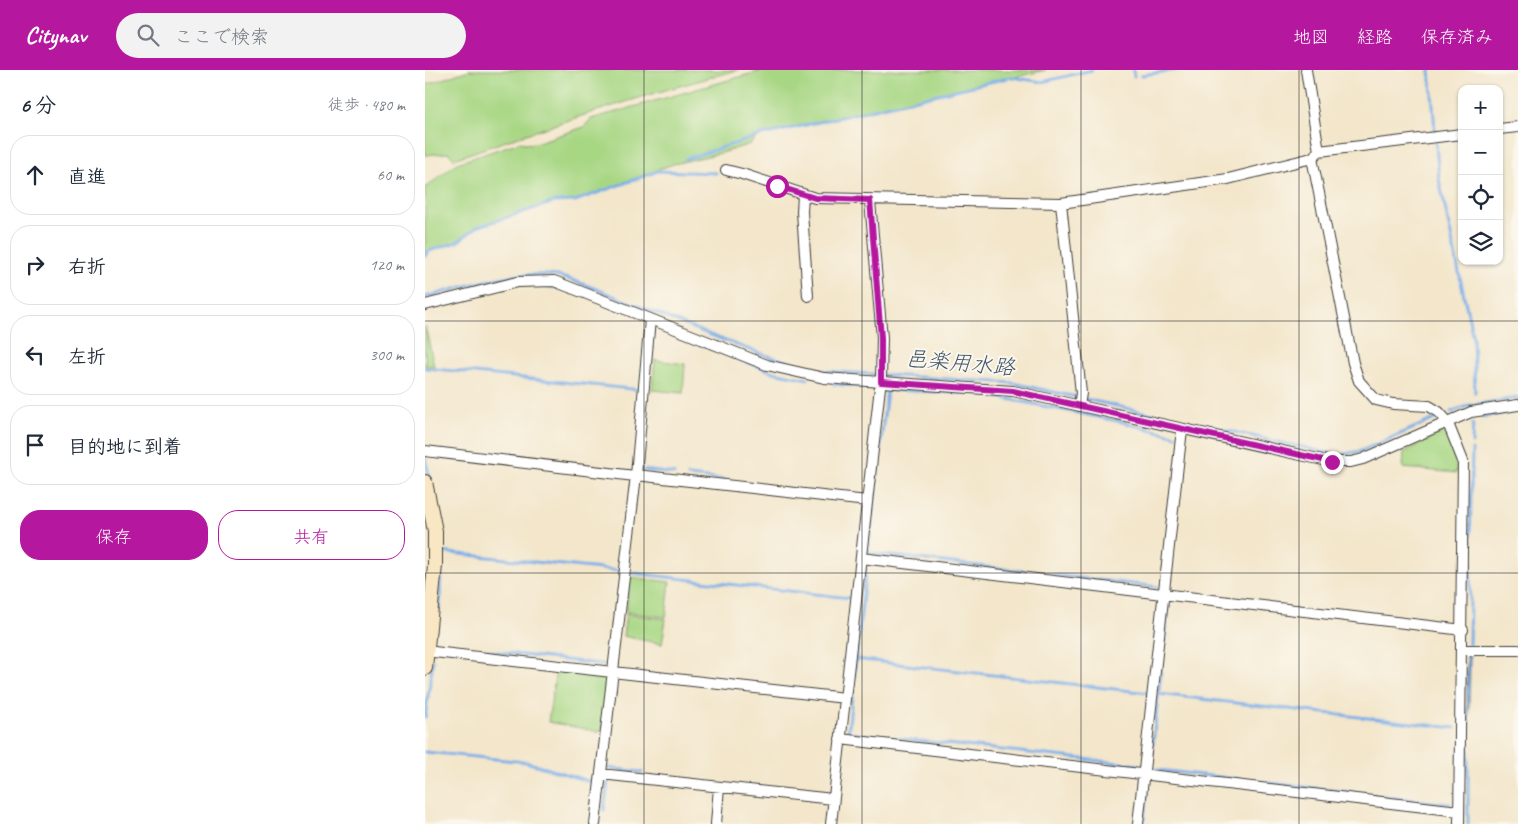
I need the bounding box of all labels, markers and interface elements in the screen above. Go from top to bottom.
search box [116,13,466,58]
text: Citynav [25,20,86,50]
icon: search [134,21,162,49]
text: ここで検索 [174,25,269,49]
text: 地図 [1293,26,1329,48]
text: 経路 [1357,26,1393,48]
text: 保存済み [1421,26,1493,48]
map controls [1458,85,1503,265]
button: + [1458,85,1503,130]
text: 6 分 [20,92,56,118]
text: 徒歩 · 480 m [328,95,405,115]
button: − [1458,130,1503,175]
icon: ahead [21,161,49,189]
text: 直進 [68,165,106,189]
text: 60 m [377,165,404,185]
route start [766,175,789,198]
button: locate [1458,175,1503,220]
button: layers [1458,220,1503,265]
icon: right [21,251,49,279]
text: 右折 [68,255,106,279]
text: 120 m [370,255,404,275]
icon: left [21,341,49,369]
water label: 邑楽用水路 [904,344,1018,382]
text: 左折 [68,345,106,369]
text: 300 m [370,345,404,365]
icon: arrive [21,431,49,459]
text: 目的地に到着 [68,435,182,459]
route end [1321,451,1344,474]
button: 保存 [20,510,208,560]
button: 共有 [218,510,405,560]

